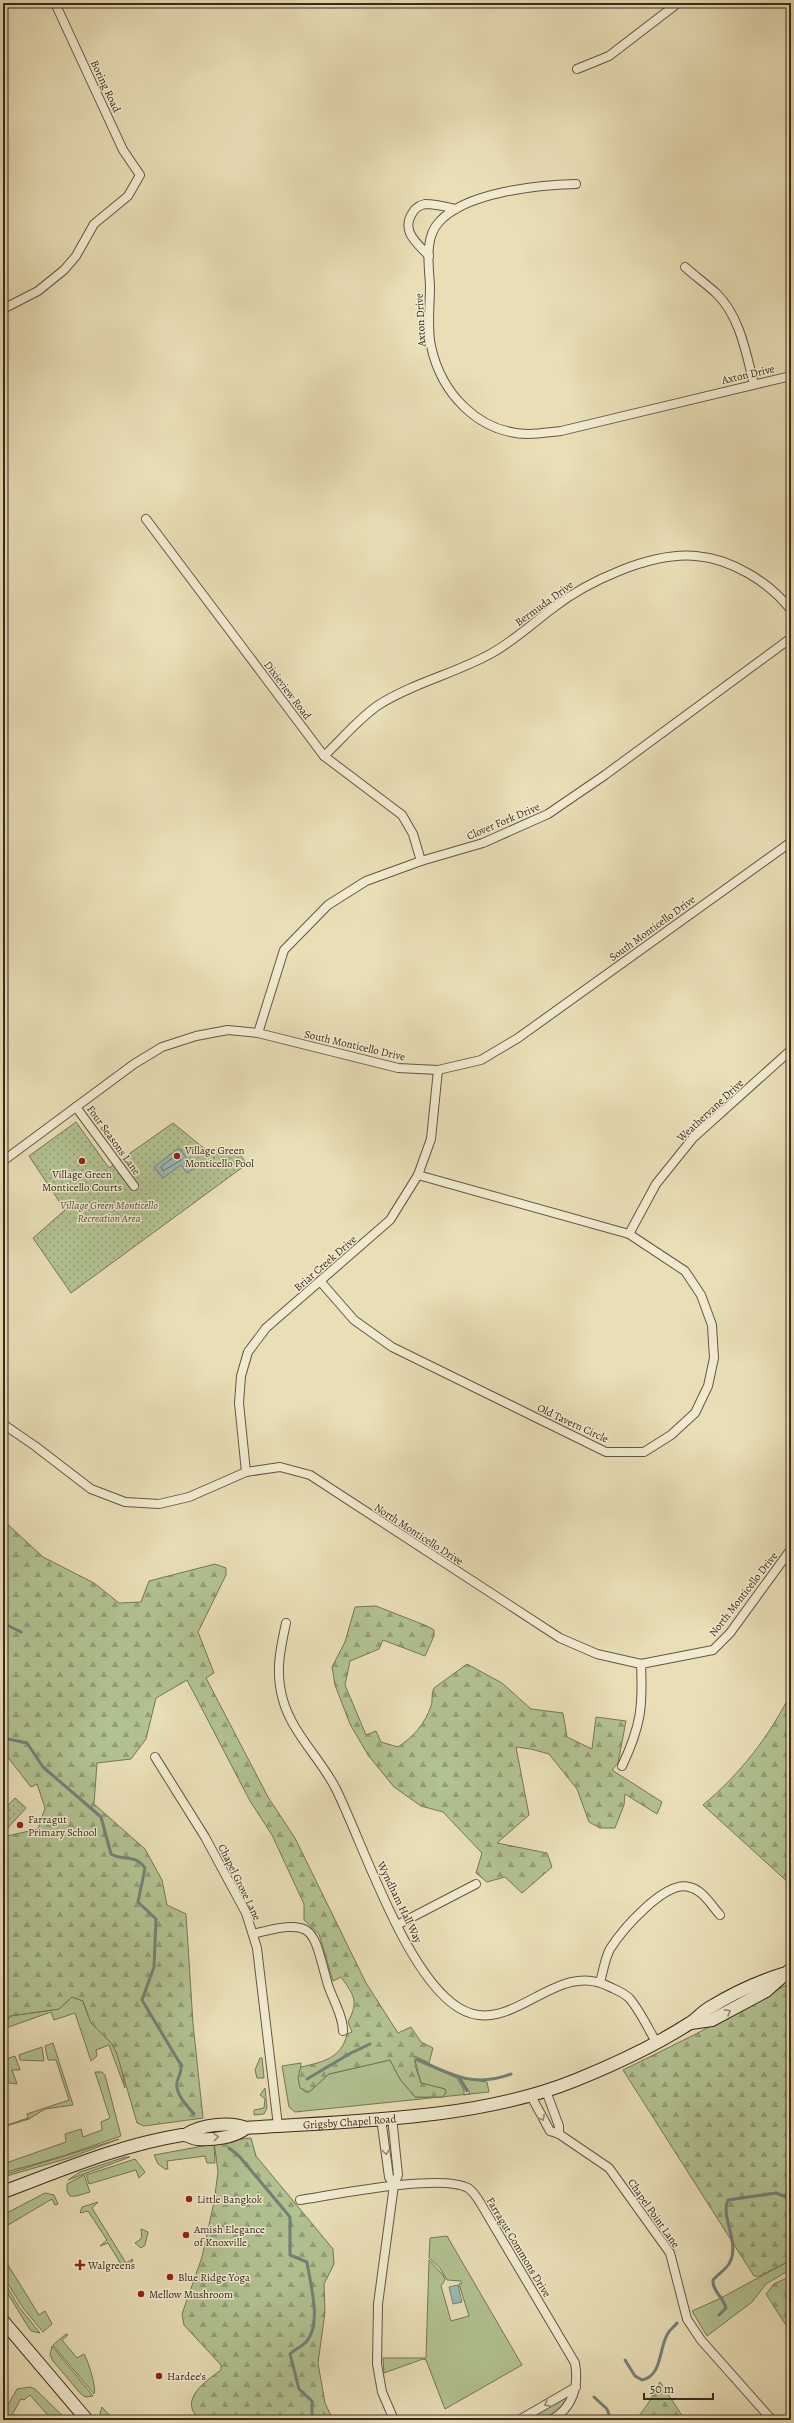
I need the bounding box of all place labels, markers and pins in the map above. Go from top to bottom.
place label: Village Green Monticello Pool [184,1143,254,1171]
marker: Village Green Monticello Pool [172,1151,182,1161]
marker: Village Green Monticello Courts [77,1156,87,1166]
place label: Village Green Monticello Courts [42,1167,122,1195]
place label: Farragut Primary School [28,1812,97,1840]
marker: Farragut Primary School [15,1820,25,1830]
place label: Little Bangkok [197,2192,263,2207]
marker: Little Bangkok [184,2194,194,2204]
place label: Amish Elegance of Knoxville [193,2222,265,2250]
marker: Amish Elegance of Knoxville [181,2230,191,2240]
place label: Walgreens [87,2258,135,2273]
marker: Walgreens [75,2260,85,2270]
place label: Blue Ridge Yoga [178,2270,251,2285]
marker: Blue Ridge Yoga [165,2272,175,2282]
place label: Mellow Mushroom [149,2287,233,2302]
marker: Mellow Mushroom [136,2289,146,2299]
place label: Hardee's [167,2369,206,2384]
marker: Hardee's [154,2371,164,2381]

